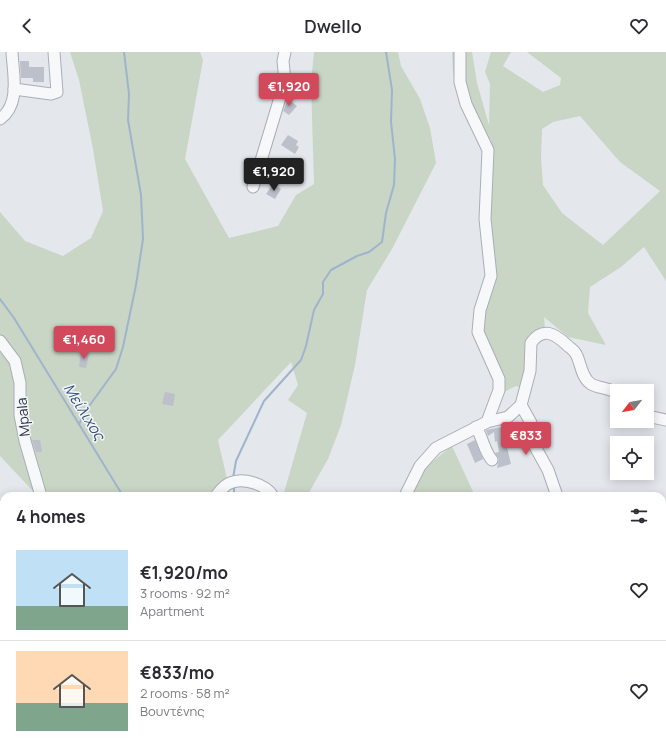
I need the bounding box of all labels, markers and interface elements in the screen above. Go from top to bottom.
text: Dwello [304,14,362,38]
icon: back [16,15,38,37]
icon: heart [628,15,650,37]
pin: €1,920 [256,73,322,107]
text: €1,920 [268,77,310,95]
pin: €1,920 [241,158,307,192]
text: €1,920 [253,162,295,180]
pin: €1,460 [51,326,117,360]
text: €1,460 [63,330,105,348]
water label: Μείλιχος [59,379,111,446]
north arrow [610,384,654,428]
map controls [610,384,654,480]
street label: Mpala [11,397,34,437]
pin: €833 [502,422,550,456]
text: €833 [510,426,542,444]
button: locate [610,436,654,480]
text: 4 homes [16,505,85,528]
icon: filters [628,505,650,527]
text: €1,920/mo [140,561,228,584]
icon: home [48,566,96,614]
icon: heart [628,579,650,601]
text: 3 rooms · 92 m² [140,584,230,602]
text: Apartment [140,602,204,620]
text: €833/mo [140,661,214,684]
icon: home [48,667,96,715]
icon: heart [628,680,650,702]
text: 2 rooms · 58 m² [140,684,230,702]
text: Βουντένης [140,702,205,720]

